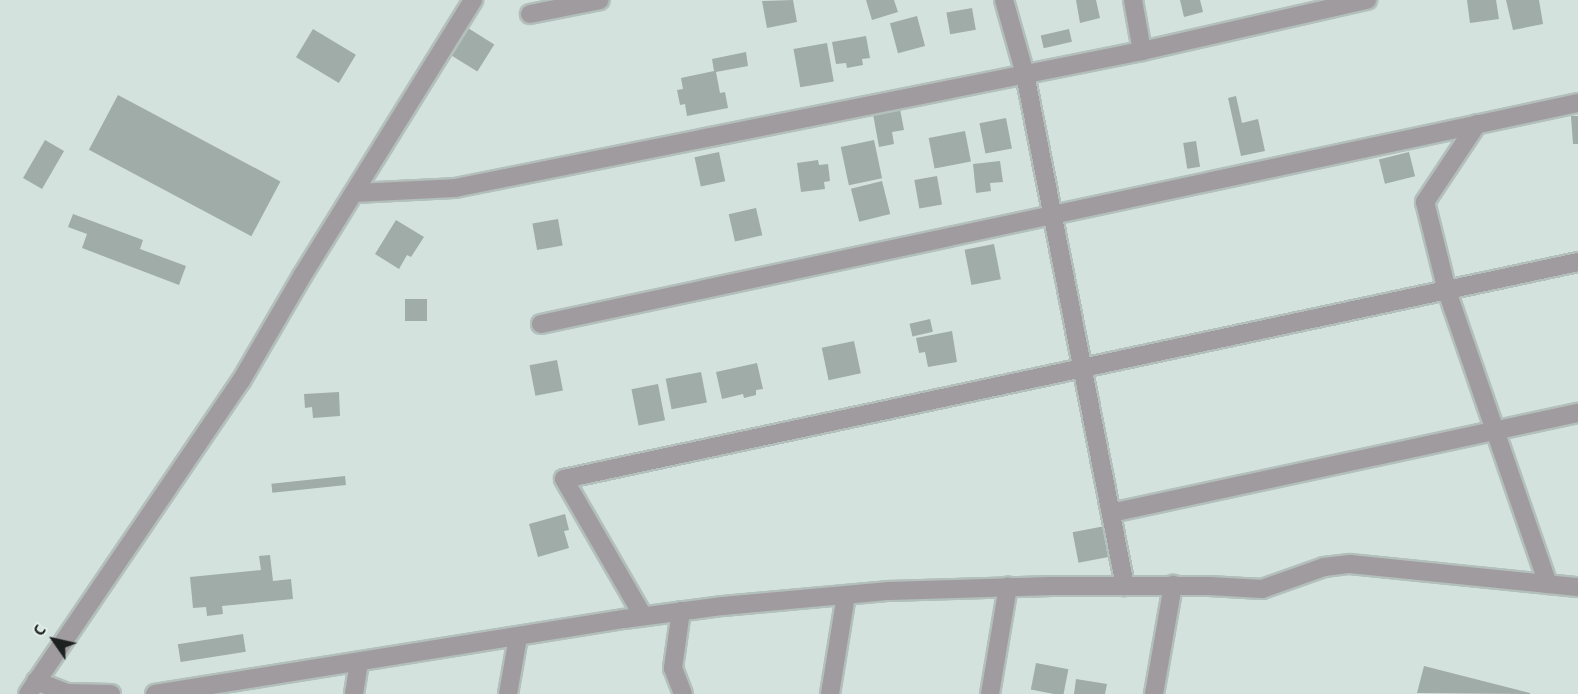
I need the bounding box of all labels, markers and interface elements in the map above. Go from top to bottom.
north arrow [24,610,84,670]
text: С [28,621,50,639]

